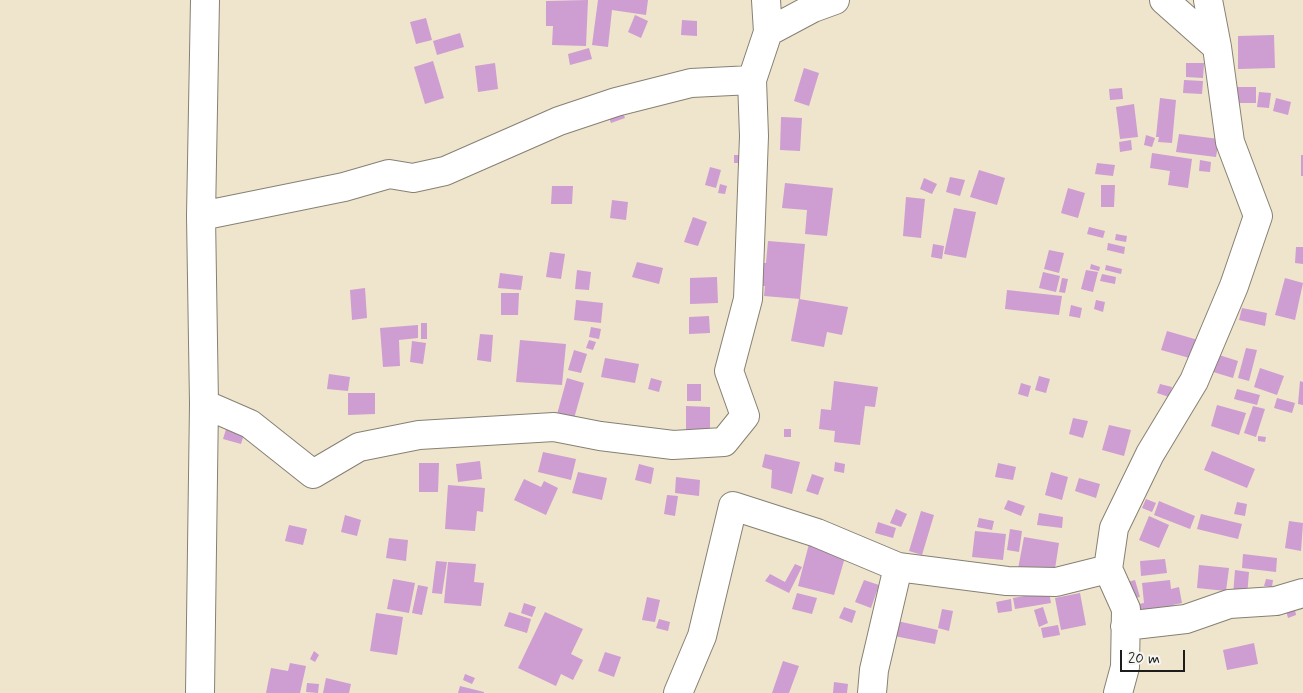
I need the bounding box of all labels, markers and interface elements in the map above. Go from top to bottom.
scale bar [1123,640,1188,672]
text: 20 m [1128,649,1160,669]

